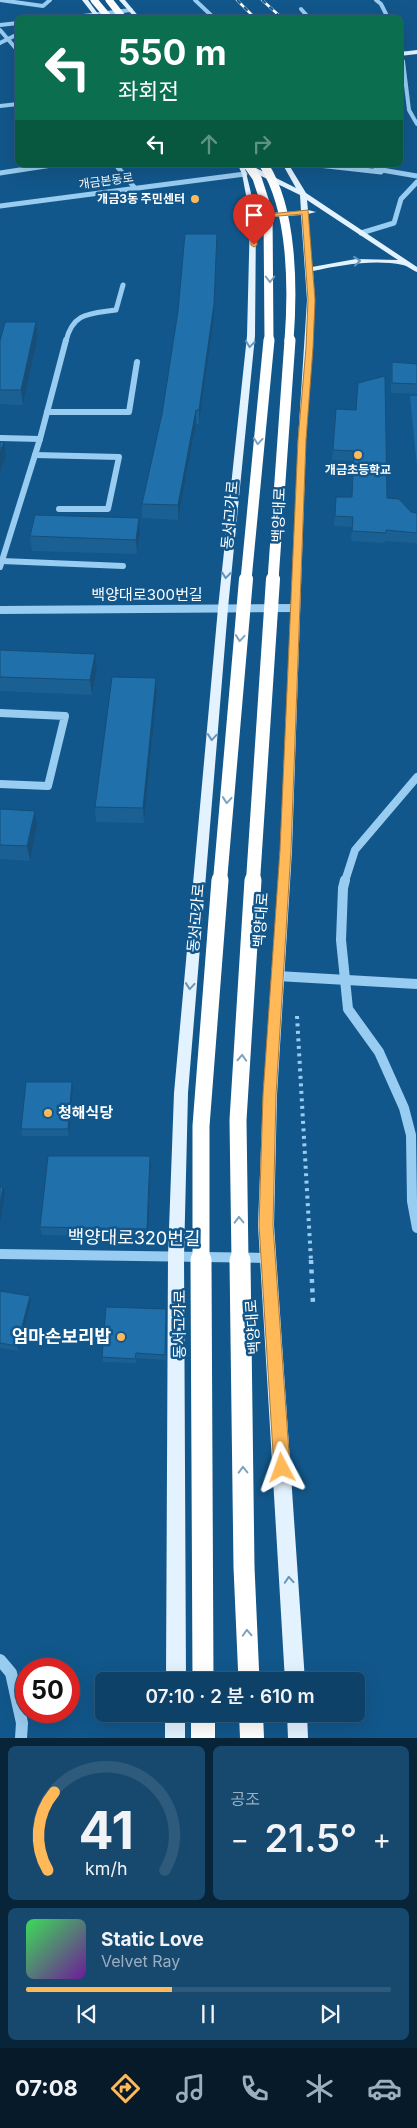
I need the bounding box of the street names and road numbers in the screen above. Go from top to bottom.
street label: 개금본동로 [78,169,134,192]
street label: 동서고가로 [217,480,242,550]
street label: 백양대로 [268,487,289,543]
street label: 백양대로300번길 [92,585,203,604]
street label: 동서고가로 [183,883,208,953]
street label: 백양대로 [249,892,272,948]
street label: 백양대로320번길 [67,1226,201,1249]
street label: 동서고가로 [170,1289,189,1359]
street label: 백양대로 [241,1299,264,1355]

